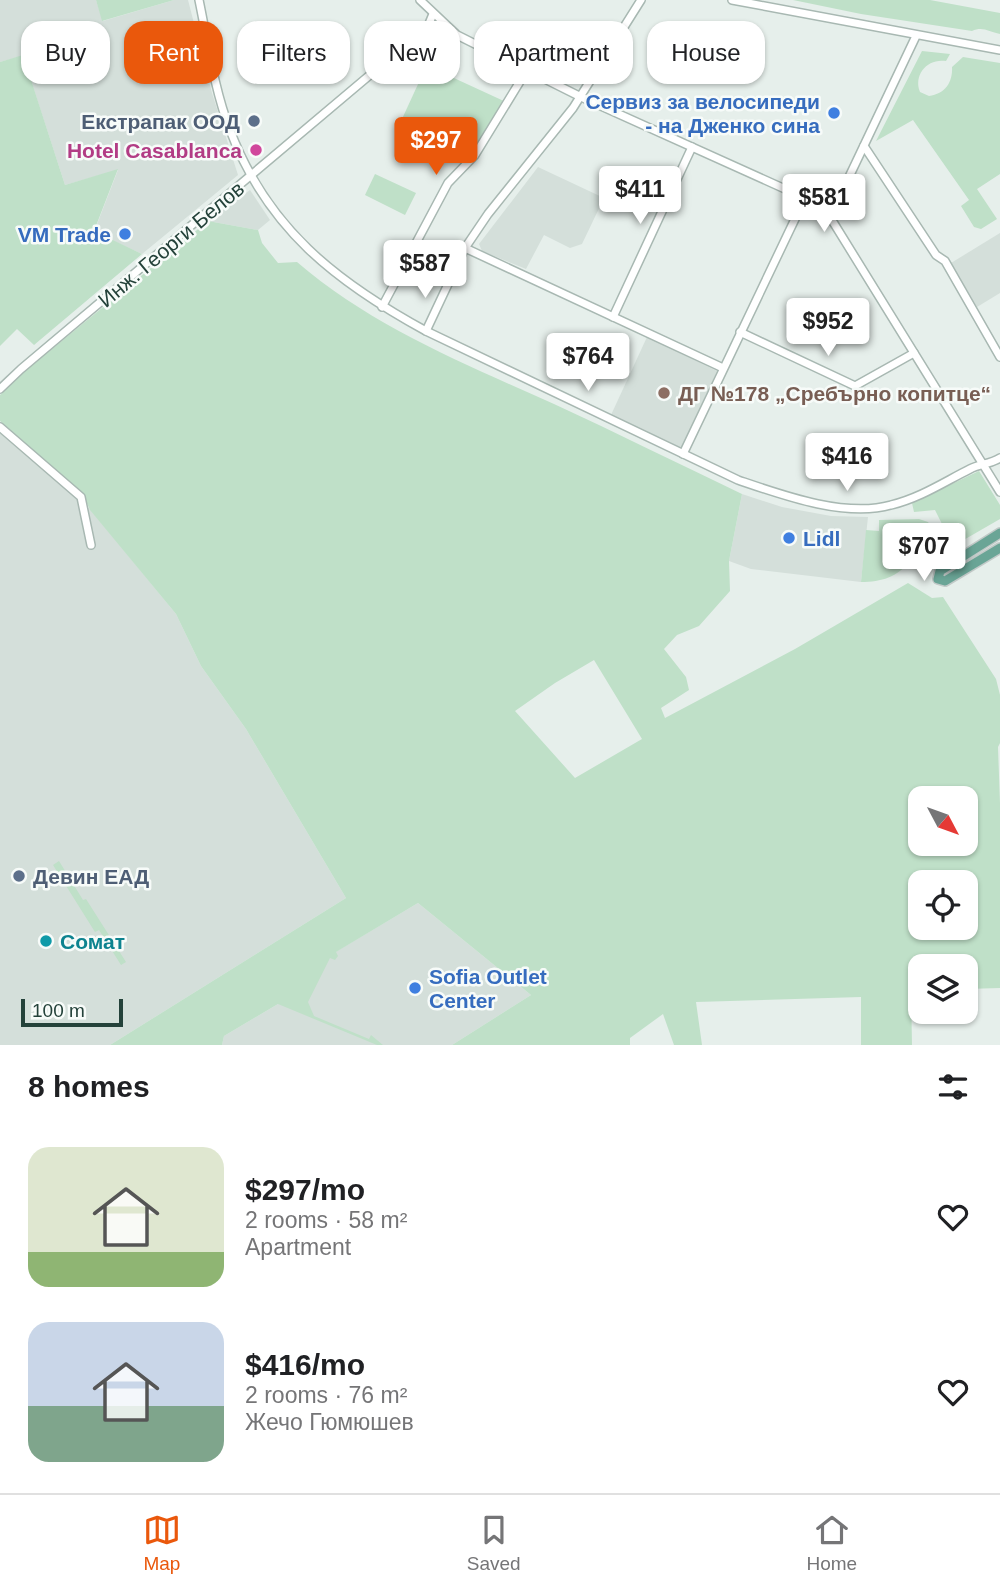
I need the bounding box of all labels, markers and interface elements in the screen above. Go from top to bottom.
chip: Buy [21,21,110,84]
chip: Rent [124,21,223,84]
chip: Filters [237,21,350,84]
chip: New [364,21,460,84]
chip: Apartment [474,21,633,84]
chip: House [647,21,765,84]
place label: Сервиз за велосипеди - на Дженко сина [585,90,820,137]
marker: Сервиз за велосипеди - на Дженко сина [826,105,842,121]
place label: Екстрапак ООД [81,110,240,133]
marker: Екстрапак ООД [246,113,262,129]
pin: $297 [395,118,477,177]
text: $297 [410,127,462,153]
place label: Hotel Casablanca [67,139,242,162]
marker: Hotel Casablanca [248,142,264,158]
pin: $411 [599,166,681,226]
pin: $581 [783,174,865,234]
street label: Инж. Георги Белов [94,176,248,312]
text: $411 [615,176,665,202]
text: $581 [798,184,850,210]
place label: VM Trade [18,223,111,246]
marker: VM Trade [117,226,133,242]
pin: $587 [384,240,466,300]
text: $587 [399,250,451,276]
pin: $952 [787,298,869,358]
text: $952 [802,308,854,334]
pin: $764 [547,334,629,393]
text: $764 [562,343,614,369]
place label: ДГ №178 „Сребърно копитце“ [678,382,991,405]
marker: ДГ №178 „Сребърно копитце“ [656,385,672,401]
pin: $416 [806,434,888,493]
text: $416 [821,443,873,469]
pin: $707 [883,524,965,583]
place label: Lidl [803,527,840,550]
marker: Lidl [781,530,797,546]
text: $707 [898,533,950,559]
north arrow [908,786,978,856]
map controls [908,786,978,1024]
place label: Девин ЕАД [33,865,149,888]
marker: Девин ЕАД [11,868,27,884]
button: locate [908,870,978,940]
place label: Сомат [60,930,125,953]
marker: Сомат [38,933,54,949]
button: layers [908,954,978,1024]
place label: Sofia Outlet Center [429,965,547,1012]
marker: Sofia Outlet Center [407,980,423,996]
scale bar [21,996,122,1028]
text: 100 m [32,1000,85,1021]
icon: filters [934,1068,972,1106]
text: 8 homes [28,1070,150,1103]
text: $297/mo [245,1173,365,1206]
icon: home [84,1175,168,1259]
icon: heart [934,1198,972,1236]
text: 2 rooms · 58 m² [245,1207,407,1233]
text: Apartment [245,1234,351,1260]
text: $416/mo [245,1348,365,1381]
icon: home [84,1350,168,1434]
icon: heart [934,1373,972,1411]
text: 2 rooms · 76 m² [245,1382,407,1408]
text: Жечо Гюмюшев [245,1409,414,1435]
tab: Map [143,1511,181,1575]
tab: Saved [467,1511,521,1575]
tab: Home [806,1511,857,1575]

